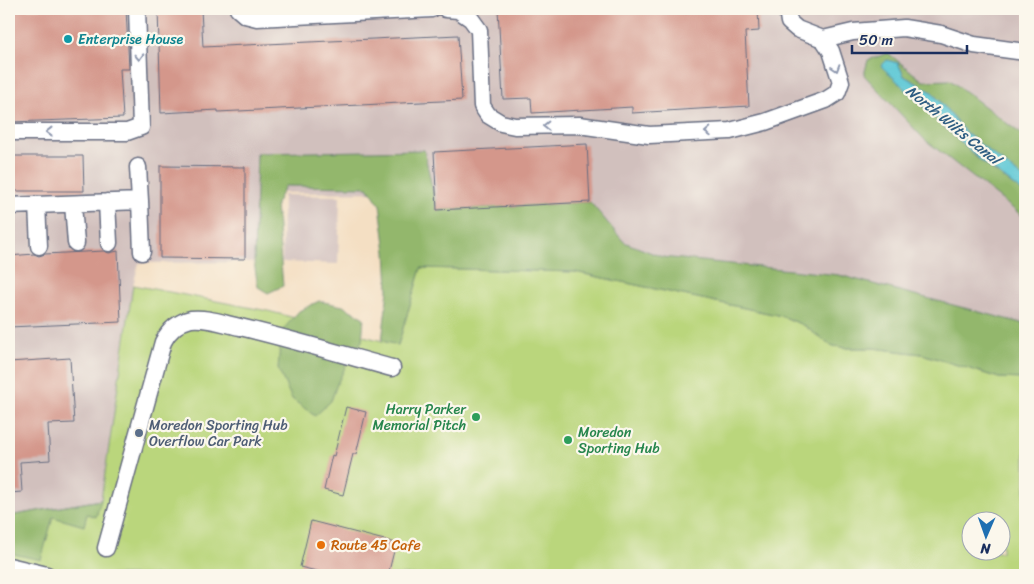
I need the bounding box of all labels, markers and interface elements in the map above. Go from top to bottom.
scale bar [852,22,966,54]
place label: Enterprise House [78,27,183,52]
text: 50 m [859,27,894,53]
marker: Enterprise House [62,33,74,45]
one-way arrow [133,54,144,62]
one-way arrow [831,63,841,72]
water label: North Wilts Canal [900,79,1009,174]
one-way arrow [542,121,550,131]
one-way arrow [704,126,712,137]
one-way arrow [45,127,52,137]
place label: Harry Parker Memorial Pitch [372,397,467,438]
marker: Harry Parker Memorial Pitch [470,411,482,423]
place label: Moredon Sporting Hub Overflow Car Park [149,413,288,454]
place label: Moredon Sporting Hub [578,420,660,461]
marker: Moredon Sporting Hub Overflow Car Park [133,427,145,439]
marker: Moredon Sporting Hub [562,434,574,446]
north arrow [962,512,1012,562]
place label: Route 45 Cafe [331,533,421,558]
text: N [980,536,992,561]
marker: Route 45 Cafe [315,539,327,551]

